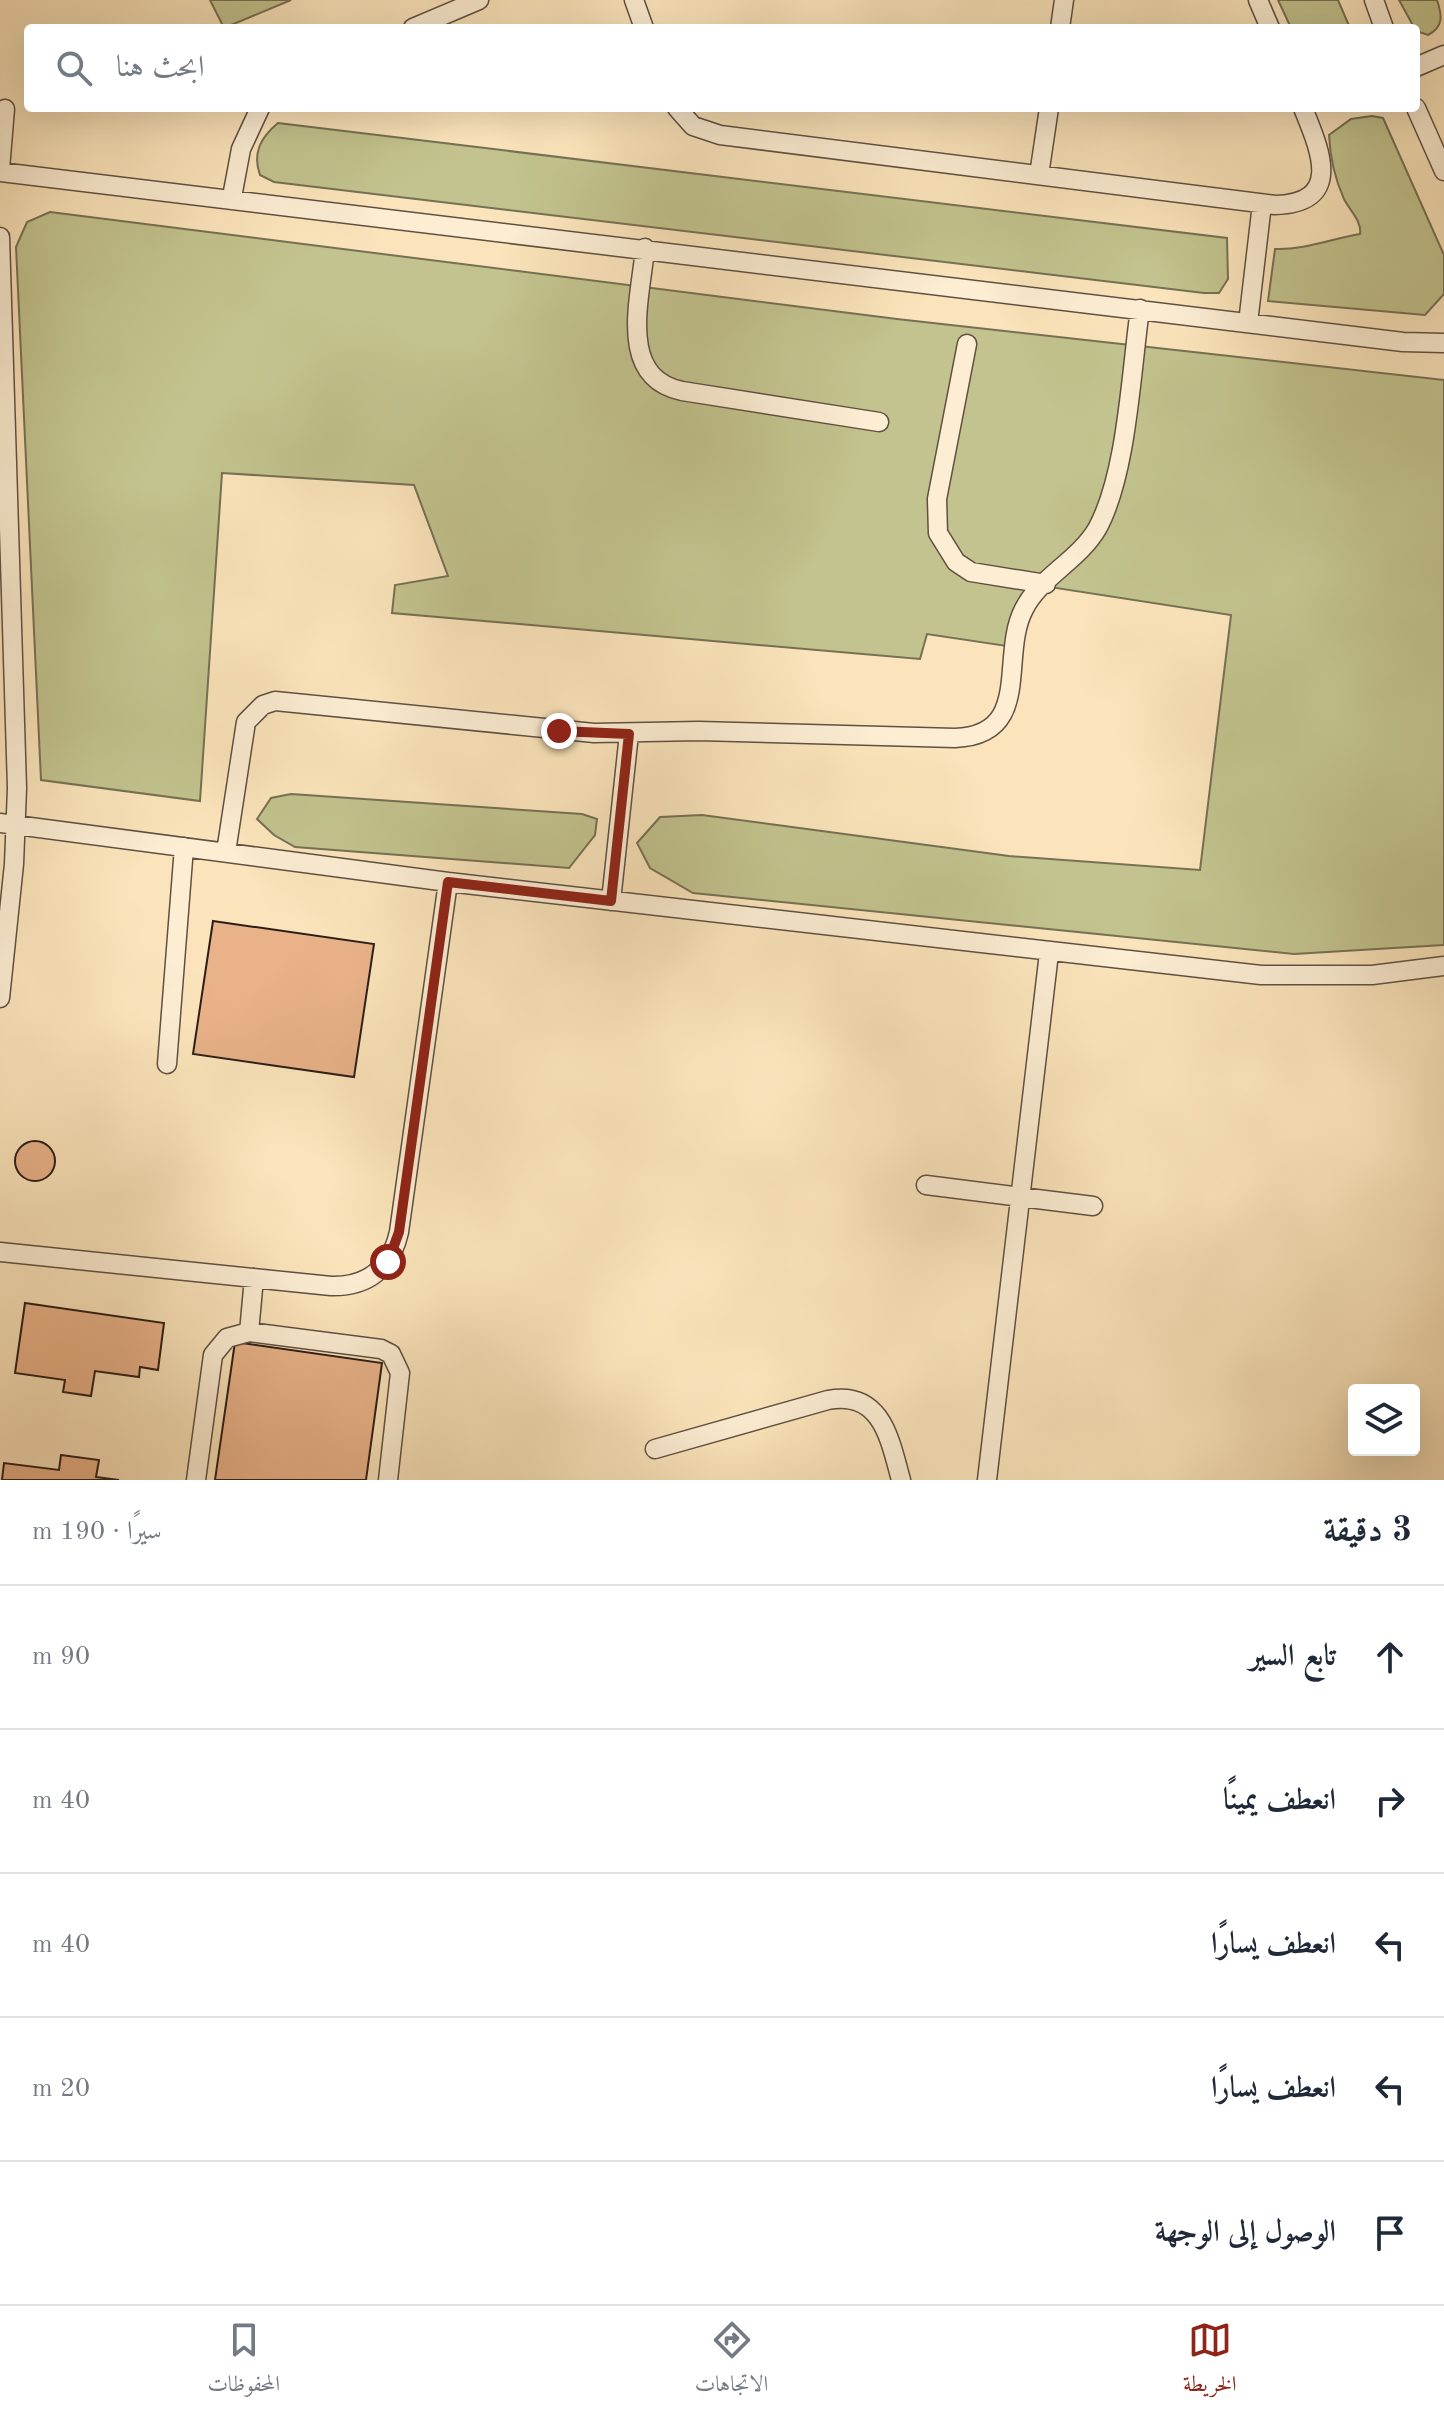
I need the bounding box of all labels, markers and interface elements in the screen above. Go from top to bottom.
search box [24,24,1420,112]
icon: search [52,46,96,90]
text: ابحث هنا [116,53,204,83]
route end [541,713,577,749]
route start [370,1244,406,1280]
map controls [1348,1384,1420,1456]
button: layers [1348,1384,1420,1456]
text: 3 دقيقة [1323,1514,1412,1548]
text: سيرًا · 190 m [32,1519,162,1545]
icon: ahead [1368,1635,1412,1679]
text: تابع السير [1249,1642,1336,1672]
text: 90 m [32,1644,90,1670]
icon: right [1368,1779,1412,1823]
text: انعطف يمينًا [1223,1786,1336,1816]
text: 40 m [32,1788,90,1814]
icon: left [1368,1923,1412,1967]
text: انعطف يسارًا [1211,1930,1336,1960]
text: 40 m [32,1932,90,1958]
icon: left [1368,2067,1412,2111]
text: انعطف يسارًا [1211,2074,1336,2104]
text: 20 m [32,2076,90,2102]
icon: arrive [1368,2211,1412,2255]
text: الوصول إلى الوجهة [1155,2218,1336,2248]
tab: المحفوظات [207,2318,280,2405]
tab: الاتجاهات [695,2318,768,2405]
tab: الخريطة [1183,2318,1237,2405]

